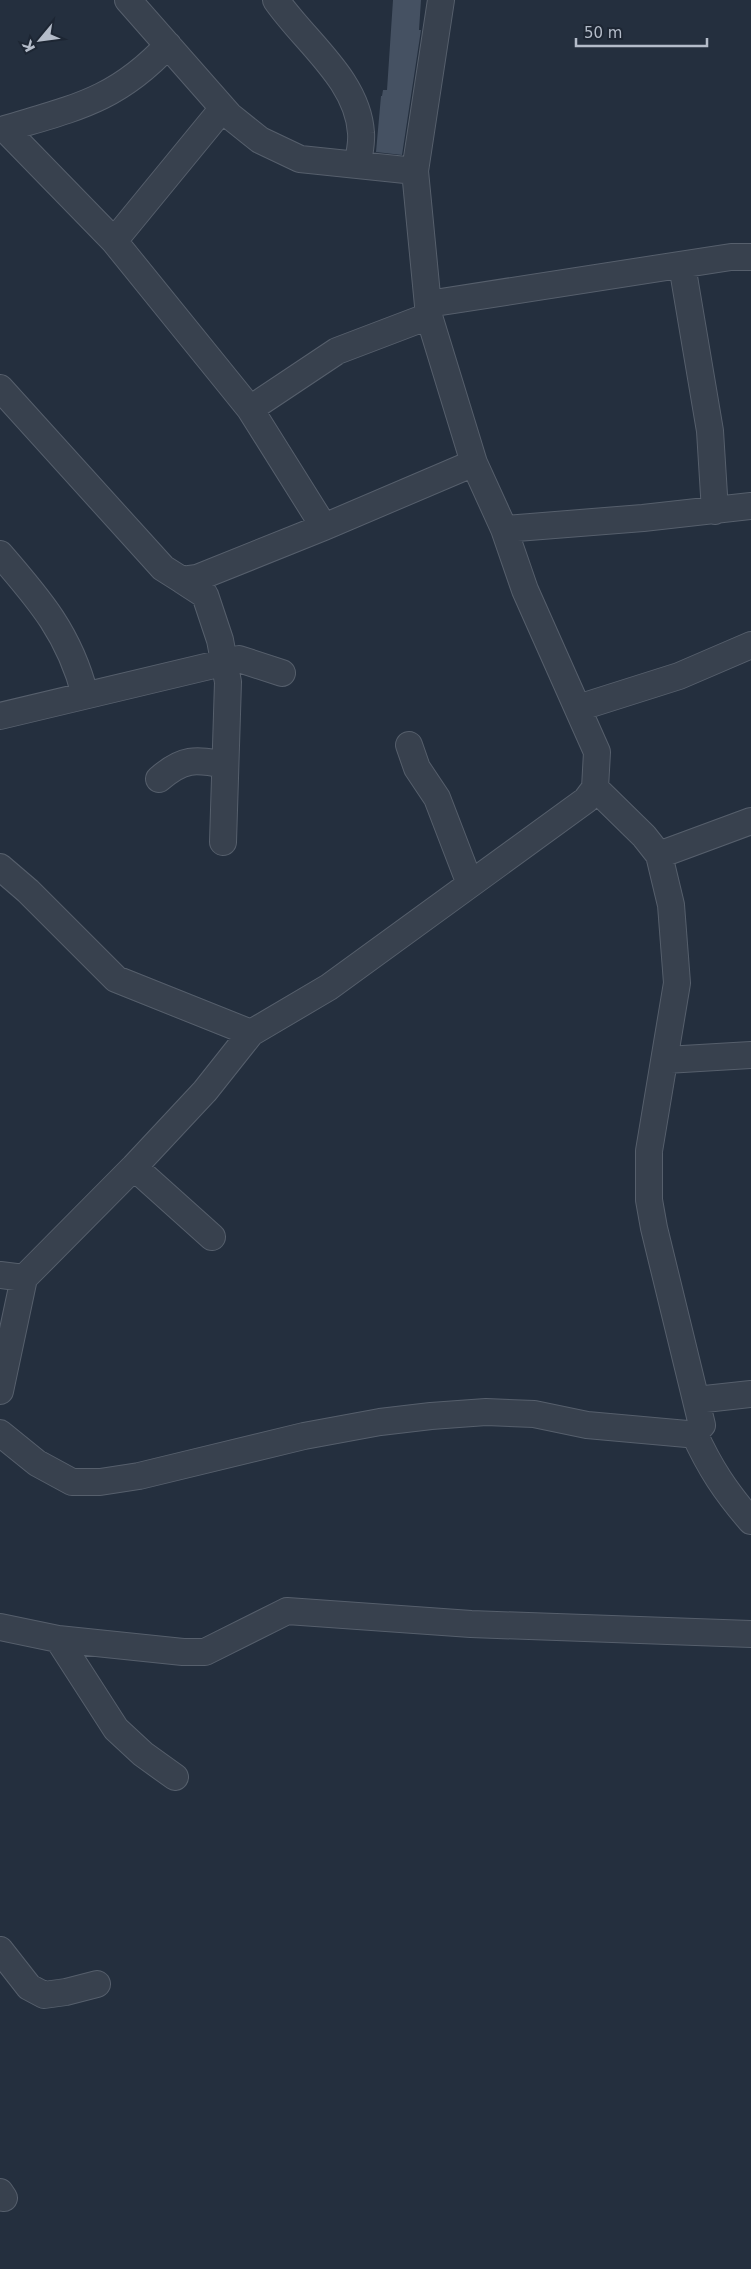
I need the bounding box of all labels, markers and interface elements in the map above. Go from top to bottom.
north arrow [15,15,65,65]
scale bar [576,15,707,47]
text: 50 m [584,24,622,42]
text: K [18,37,38,55]

